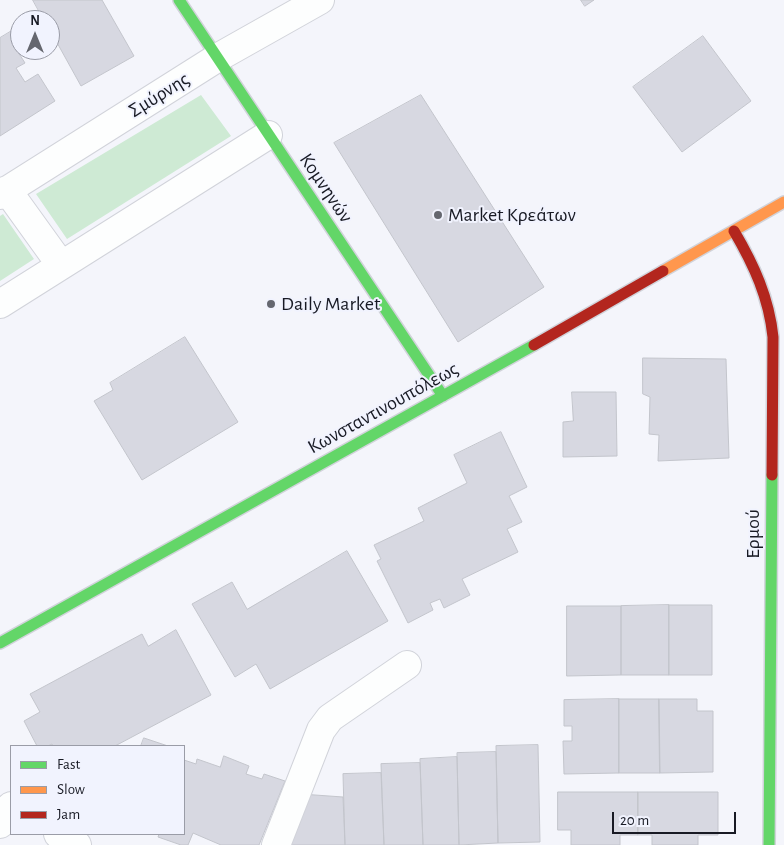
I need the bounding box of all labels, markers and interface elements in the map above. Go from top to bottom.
north arrow [10,10,60,60]
text: N [30,14,40,28]
street label: Σμύρνης [124,67,194,123]
street label: Κομνηνών [294,149,358,227]
place label: Market Κρεάτων [448,203,576,227]
marker: Market Κρεάτων [432,209,444,221]
place label: Daily Market [281,292,380,316]
marker: Daily Market [265,298,277,310]
street label: Κωνσταντινουπόλεως [303,357,463,459]
street label: Ερμού [741,509,765,559]
legend [10,745,185,835]
text: Fast [57,757,80,772]
text: Slow [57,782,85,797]
scale bar [614,802,738,834]
text: Jam [57,807,80,822]
text: 20 m [620,813,649,828]

